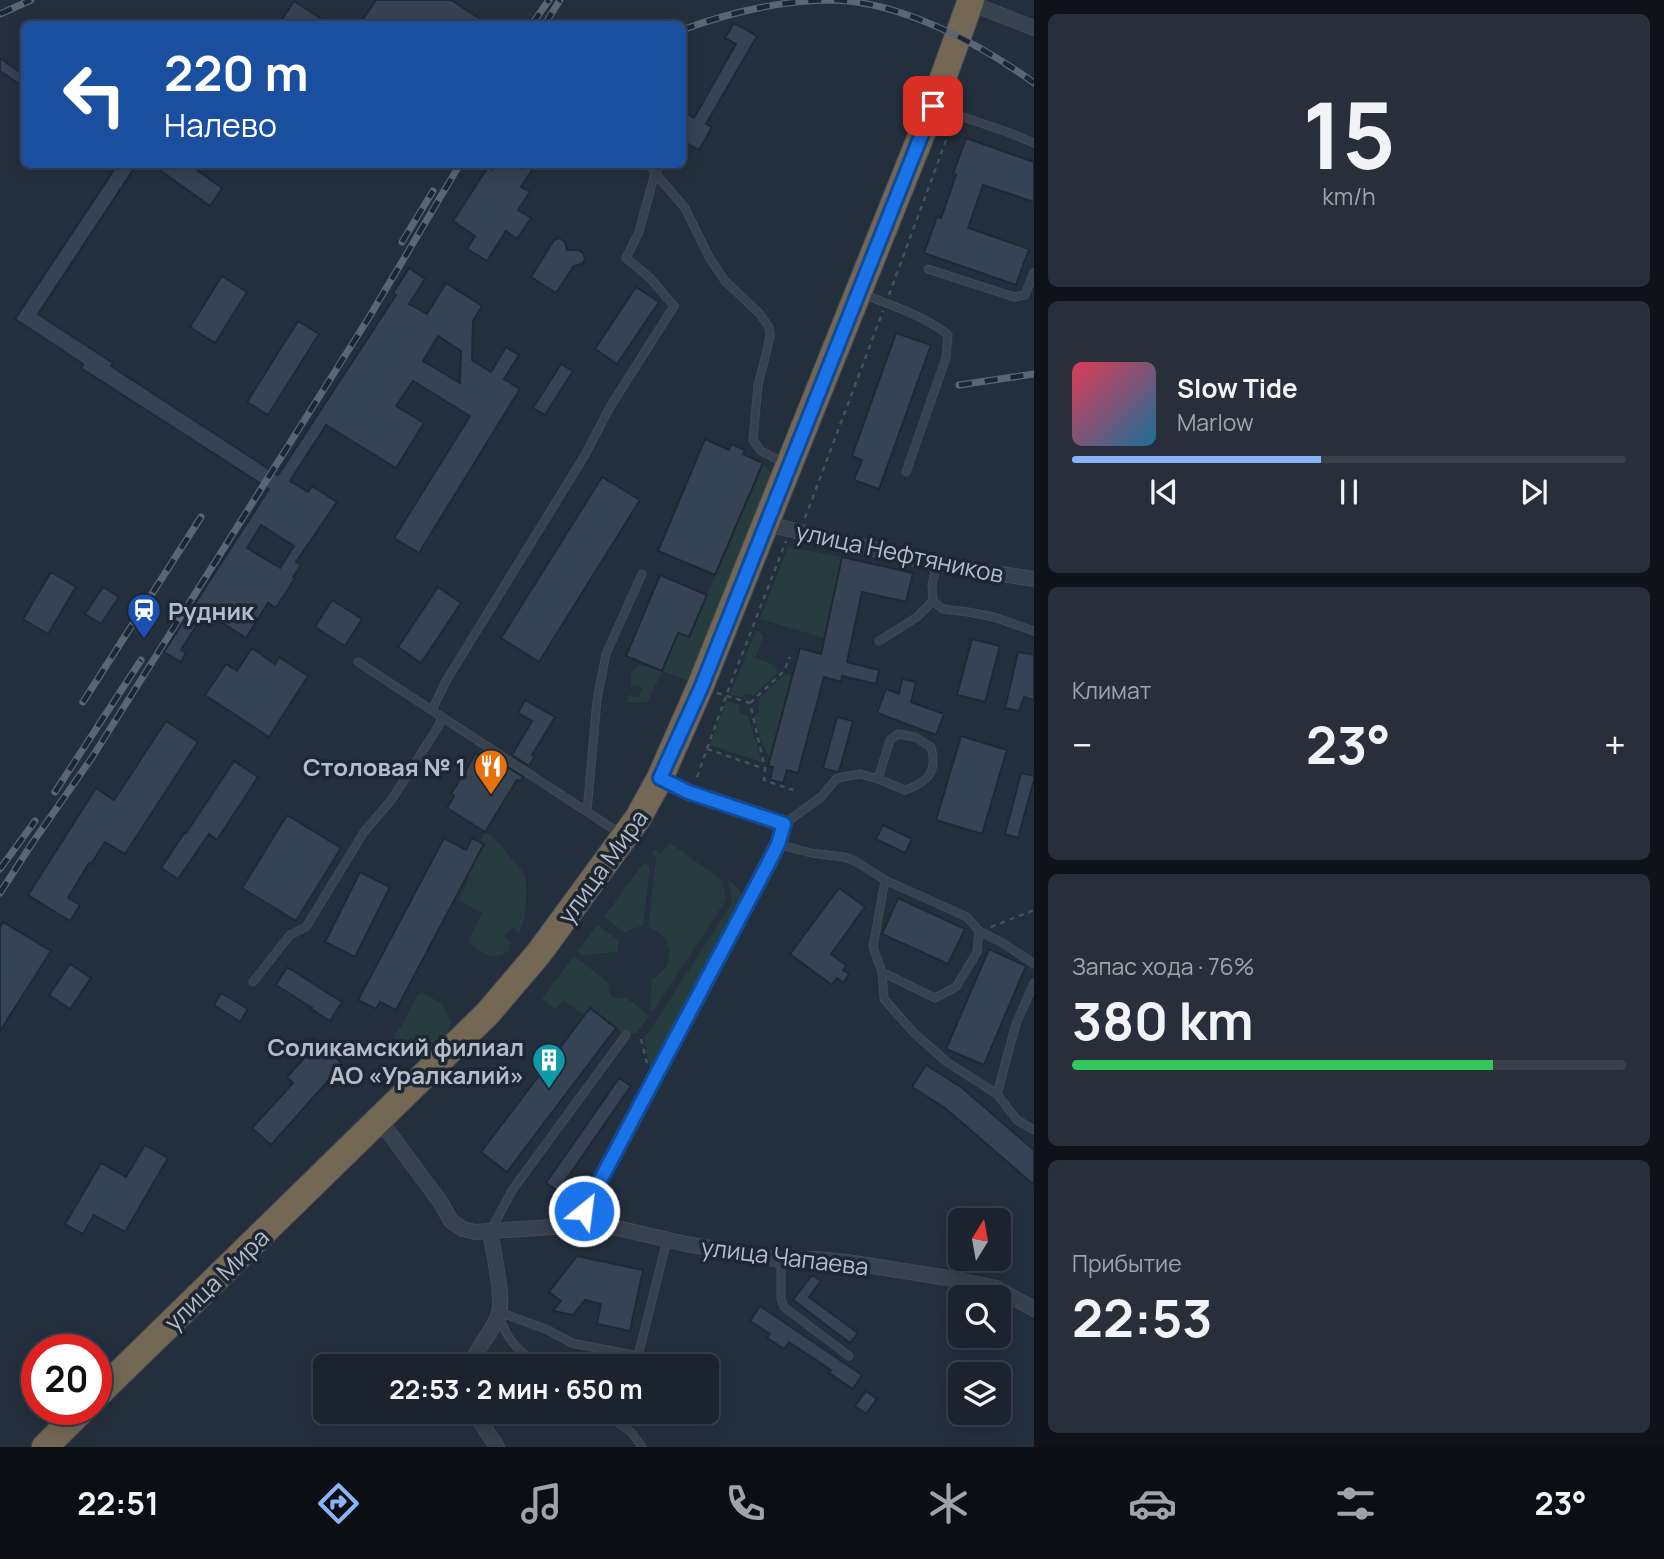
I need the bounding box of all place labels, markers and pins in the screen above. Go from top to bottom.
pin [903,76,963,136]
station icon: Рудник [125,591,163,640]
place label: Рудник [168,594,255,627]
restaurant icon: Столовая № 1 [472,747,510,796]
place label: Столовая № 1 [303,750,466,783]
place label: Соликамский филиал АО «Уралкалий» [267,1030,524,1091]
building icon: Соликамский филиал АО «Уралкалий» [530,1041,568,1090]

